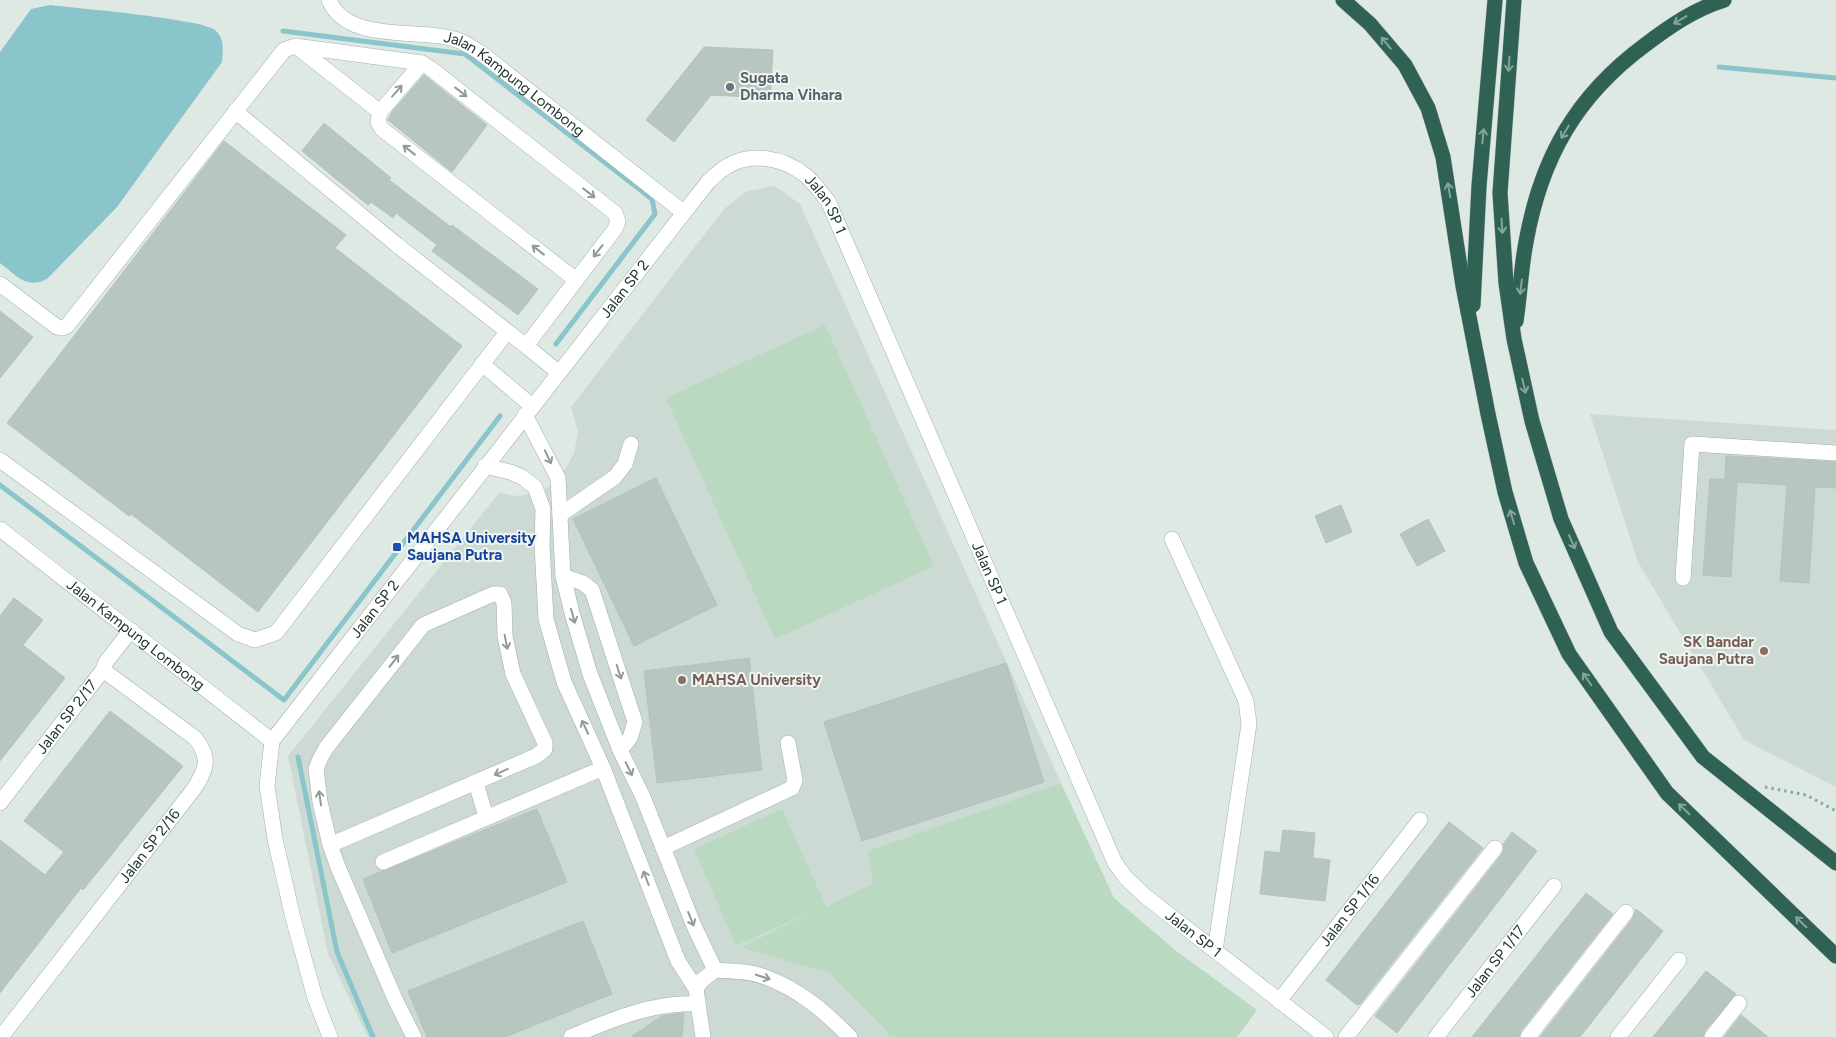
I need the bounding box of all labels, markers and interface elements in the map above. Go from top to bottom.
one-way arrow [1674,16,1688,26]
street label: Jalan Kampung Lombong [442,28,588,140]
one-way arrow [1380,36,1392,49]
one-way arrow [1505,55,1514,71]
place label: Sugata Dharma Vihara [740,69,842,104]
marker: Sugata Dharma Vihara [724,81,736,93]
one-way arrow [392,85,403,98]
one-way arrow [454,87,467,98]
one-way arrow [1559,125,1569,139]
one-way arrow [1479,128,1488,144]
one-way arrow [403,145,416,156]
street label: Jalan SP 1 [801,171,850,236]
one-way arrow [1443,182,1453,198]
one-way arrow [582,187,595,198]
one-way arrow [1498,218,1507,234]
one-way arrow [593,244,604,257]
one-way arrow [531,245,544,256]
street label: Jalan SP 2 [596,256,653,321]
one-way arrow [1516,279,1526,295]
one-way arrow [1520,378,1530,394]
one-way arrow [544,450,554,465]
one-way arrow [1507,509,1517,525]
place label: MAHSA University Saujana Putra [407,529,536,564]
one-way arrow [1567,534,1577,549]
street label: Jalan SP 1 [968,539,1011,607]
marker: MAHSA University Saujana Putra [391,541,403,553]
street label: Jalan Kampung Lombong [63,575,208,694]
street label: Jalan SP 2 [347,577,403,642]
one-way arrow [568,608,578,624]
one-way arrow [502,633,512,649]
place label: SK Bandar Saujana Putra [1659,633,1754,668]
marker: SK Bandar Saujana Putra [1758,645,1770,657]
one-way arrow [389,655,400,668]
one-way arrow [615,663,624,679]
place label: MAHSA University [692,671,821,689]
one-way arrow [1582,673,1592,687]
marker: MAHSA University [676,674,688,686]
street label: Jalan SP 2/17 [33,676,101,757]
one-way arrow [579,720,589,735]
one-way arrow [624,761,634,776]
one-way arrow [494,767,509,777]
one-way arrow [315,790,325,806]
one-way arrow [1678,803,1690,815]
street label: Jalan SP 2/16 [115,805,184,887]
one-way arrow [641,870,650,886]
street label: Jalan SP 1/16 [1316,870,1384,950]
street label: Jalan SP 1 [1162,906,1225,961]
one-way arrow [687,911,697,926]
one-way arrow [1795,916,1807,928]
street label: Jalan SP 1/17 [1461,922,1529,1001]
one-way arrow [755,973,771,983]

